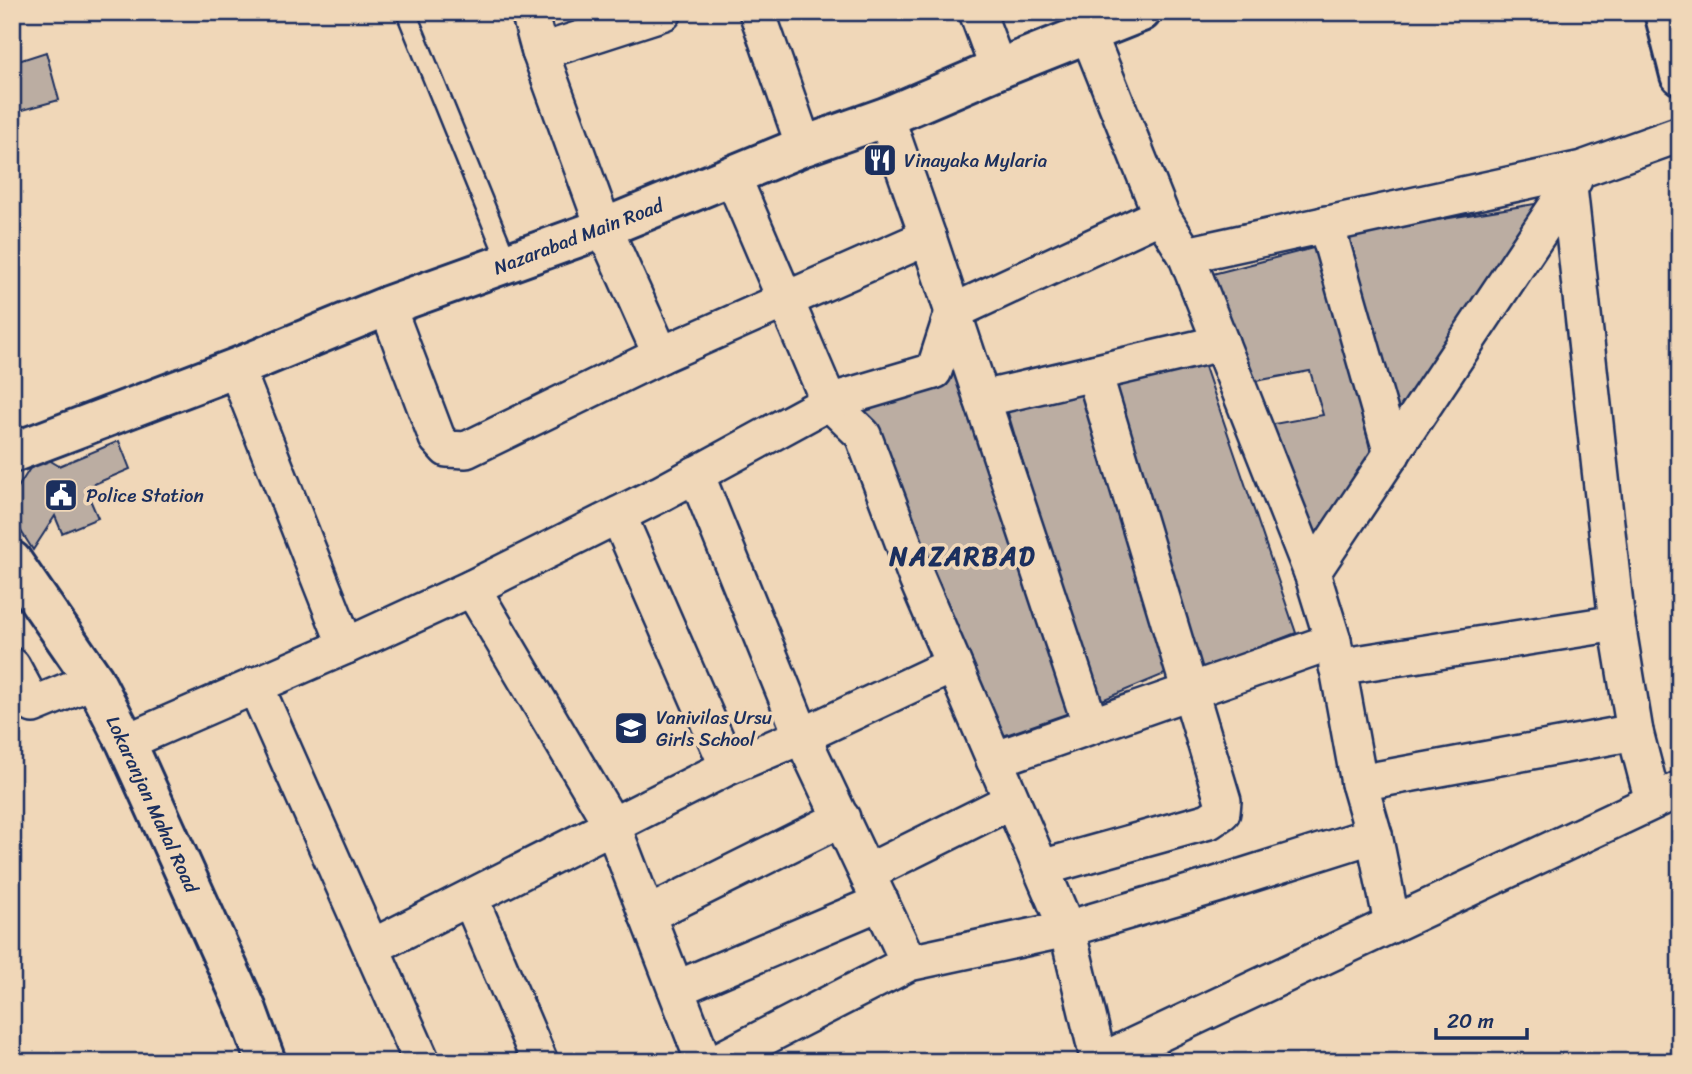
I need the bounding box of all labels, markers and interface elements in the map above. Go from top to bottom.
restaurant icon: Vinayaka Mylaria [861,141,899,179]
place label: Vinayaka Mylaria [904,144,1048,177]
street label: Nazarabad Main Road [489,188,670,284]
public building icon: Police Station [42,476,80,514]
place label: Police Station [86,479,204,512]
district label: NAZARBAD [889,533,1036,579]
place label: Vanivilas Ursu Girls School [656,701,772,756]
school or university icon: Vanivilas Ursu Girls School [612,709,650,747]
street label: Lokaranjan Mahal Road [97,710,209,899]
scale bar [1436,997,1528,1041]
text: 20 m [1447,1002,1494,1040]

